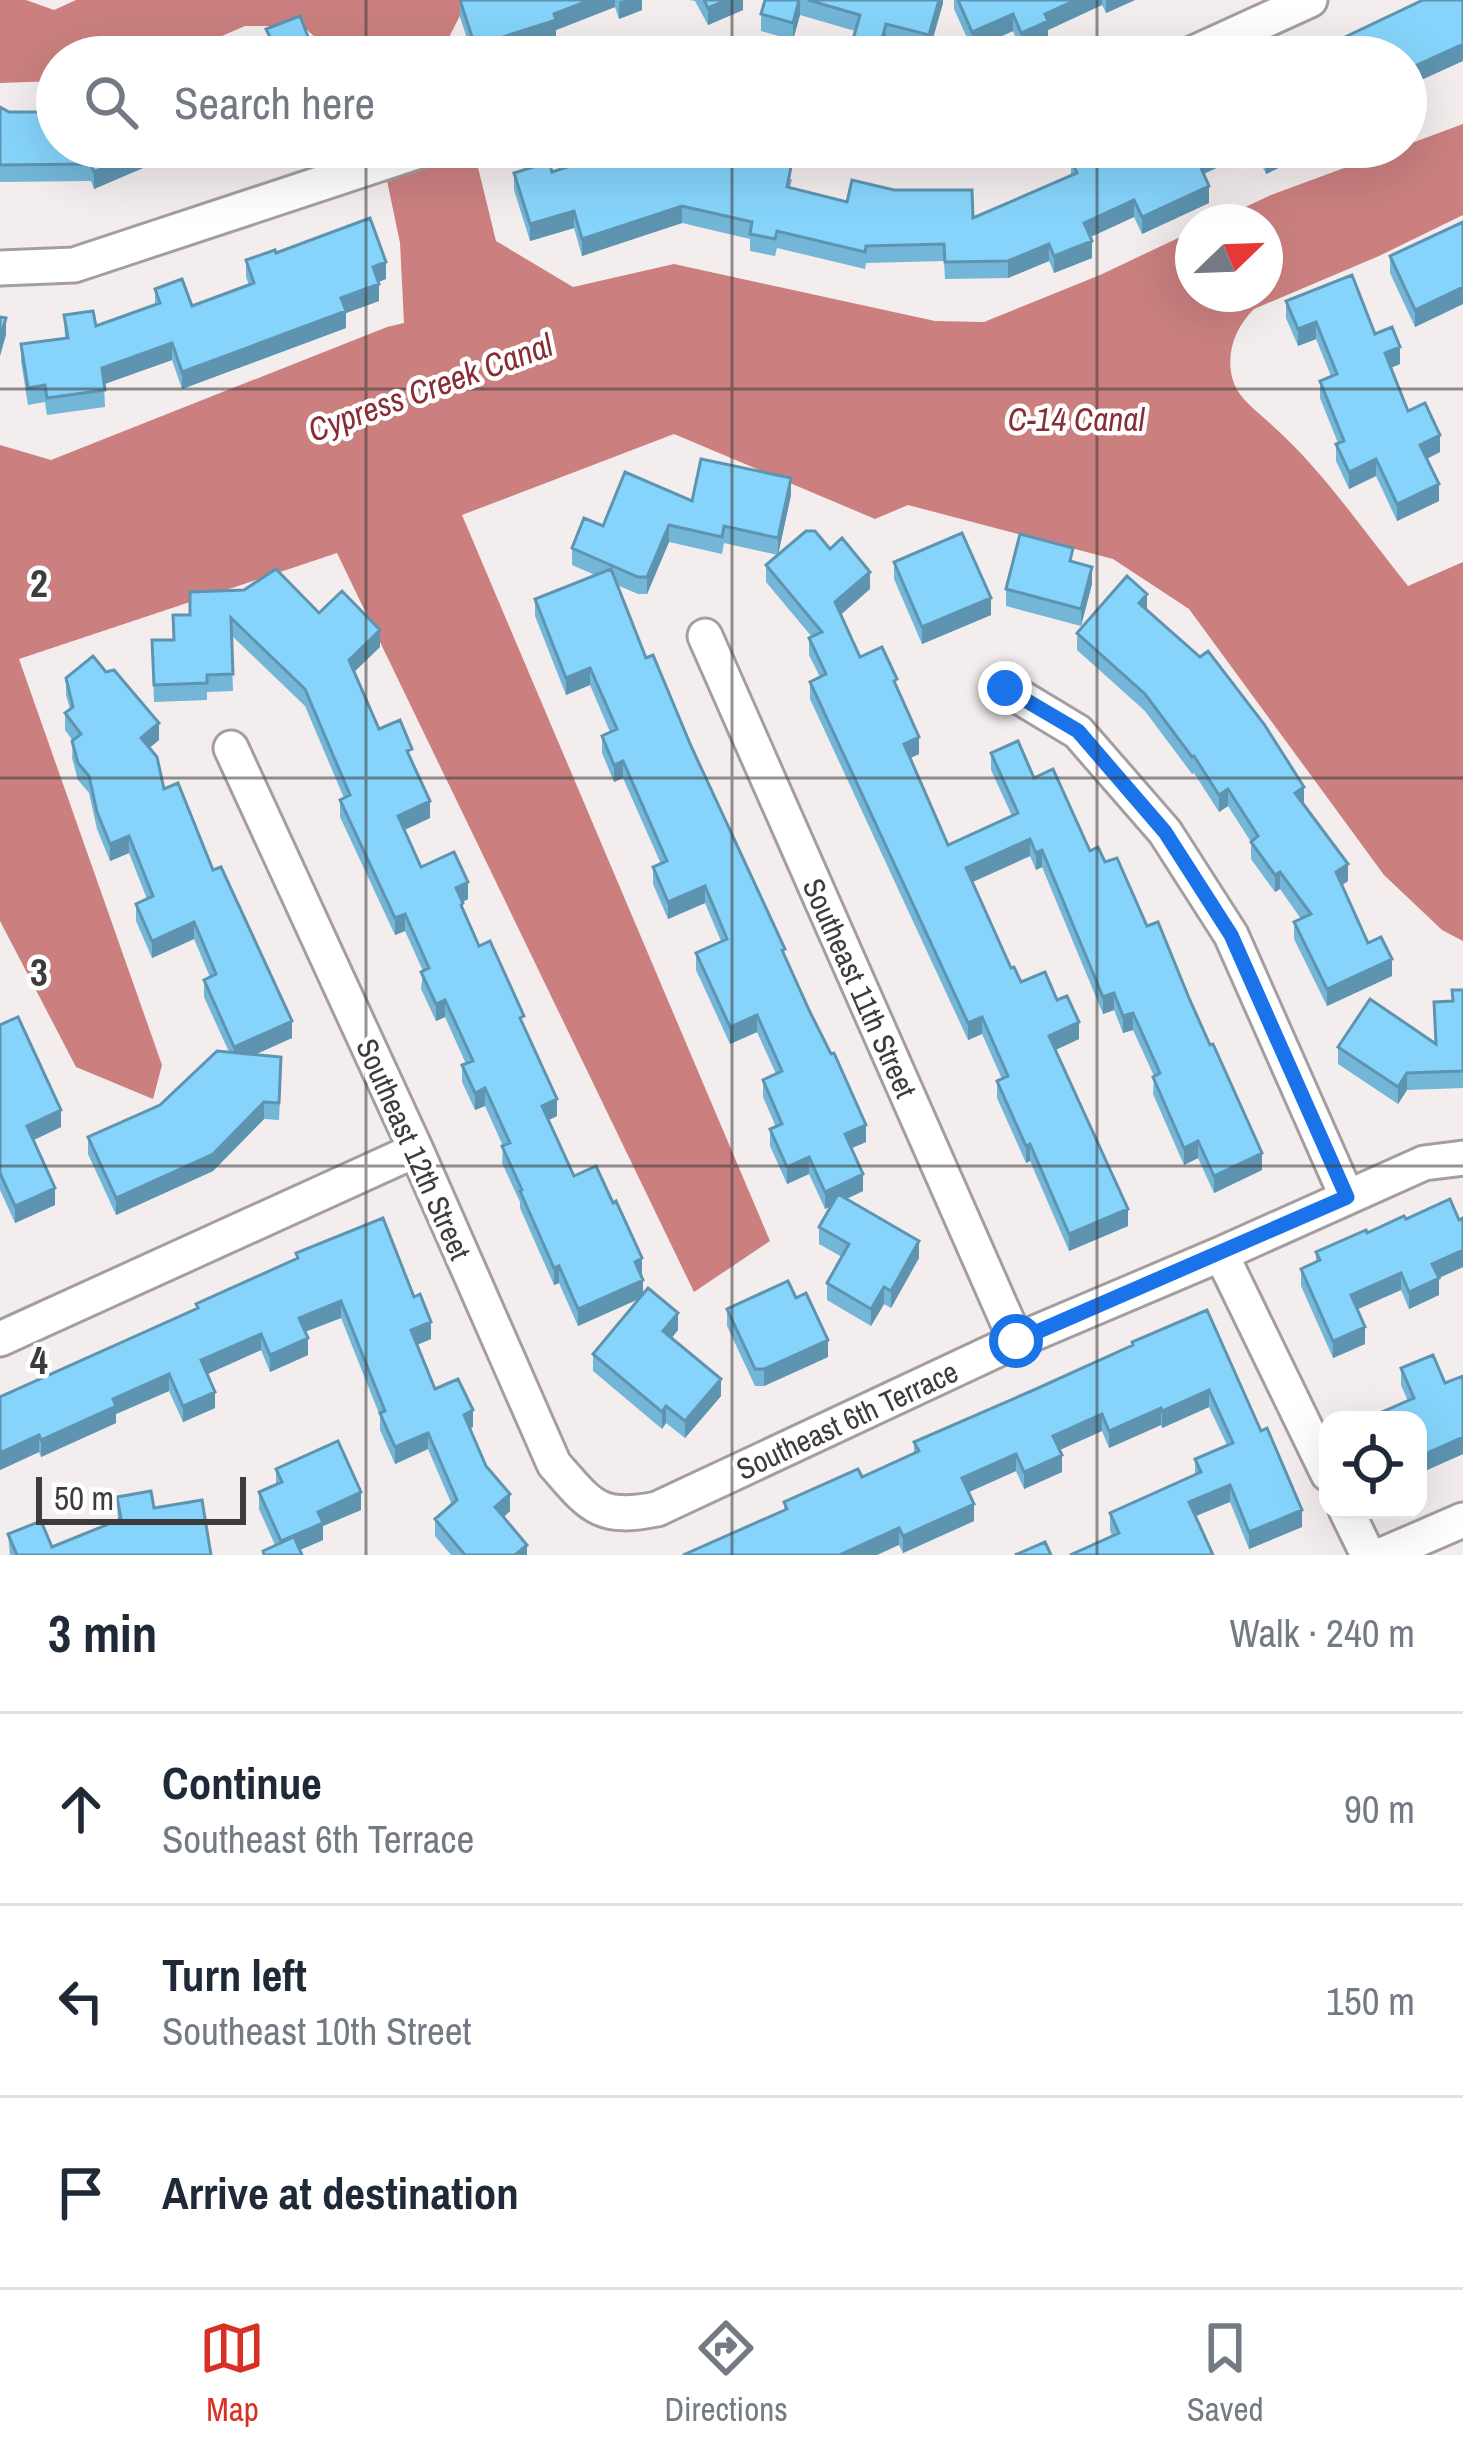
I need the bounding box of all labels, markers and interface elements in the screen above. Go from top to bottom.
search box [36,36,1427,168]
icon: search [78,69,144,135]
text: Search here [174,72,375,133]
north arrow [1175,204,1283,312]
water label: Cypress Creek Canal [302,322,559,452]
water label: C-14 Canal [1008,397,1145,441]
text: 2 [30,557,48,609]
route end [978,661,1032,715]
street label: Southeast 11th Street [794,872,926,1104]
text: 3 [30,946,48,998]
street label: Southeast 12th Street [347,1032,481,1266]
route start [989,1314,1043,1368]
text: 4 [30,1334,48,1386]
street label: Southeast 6th Terrace [730,1351,964,1489]
map controls [1319,1411,1427,1519]
button: locate [1319,1411,1427,1519]
scale bar [36,1471,246,1524]
text: 50 m [54,1476,114,1520]
text: 3 min [48,1599,157,1668]
text: Walk · 240 m [1230,1607,1415,1659]
text: Continue [162,1752,322,1813]
icon: ahead [48,1776,114,1842]
text: 90 m [1344,1783,1415,1835]
text: Southeast 6th Terrace [162,1813,474,1865]
text: Turn left [162,1944,307,2005]
icon: left [48,1968,114,2034]
text: 150 m [1326,1975,1415,2027]
text: Southeast 10th Street [162,2005,471,2057]
icon: arrive [48,2160,114,2226]
text: Arrive at destination [162,2162,519,2223]
tab: Map [199,2315,265,2431]
tab: Directions [664,2315,788,2431]
tab: Saved [1187,2315,1263,2431]

